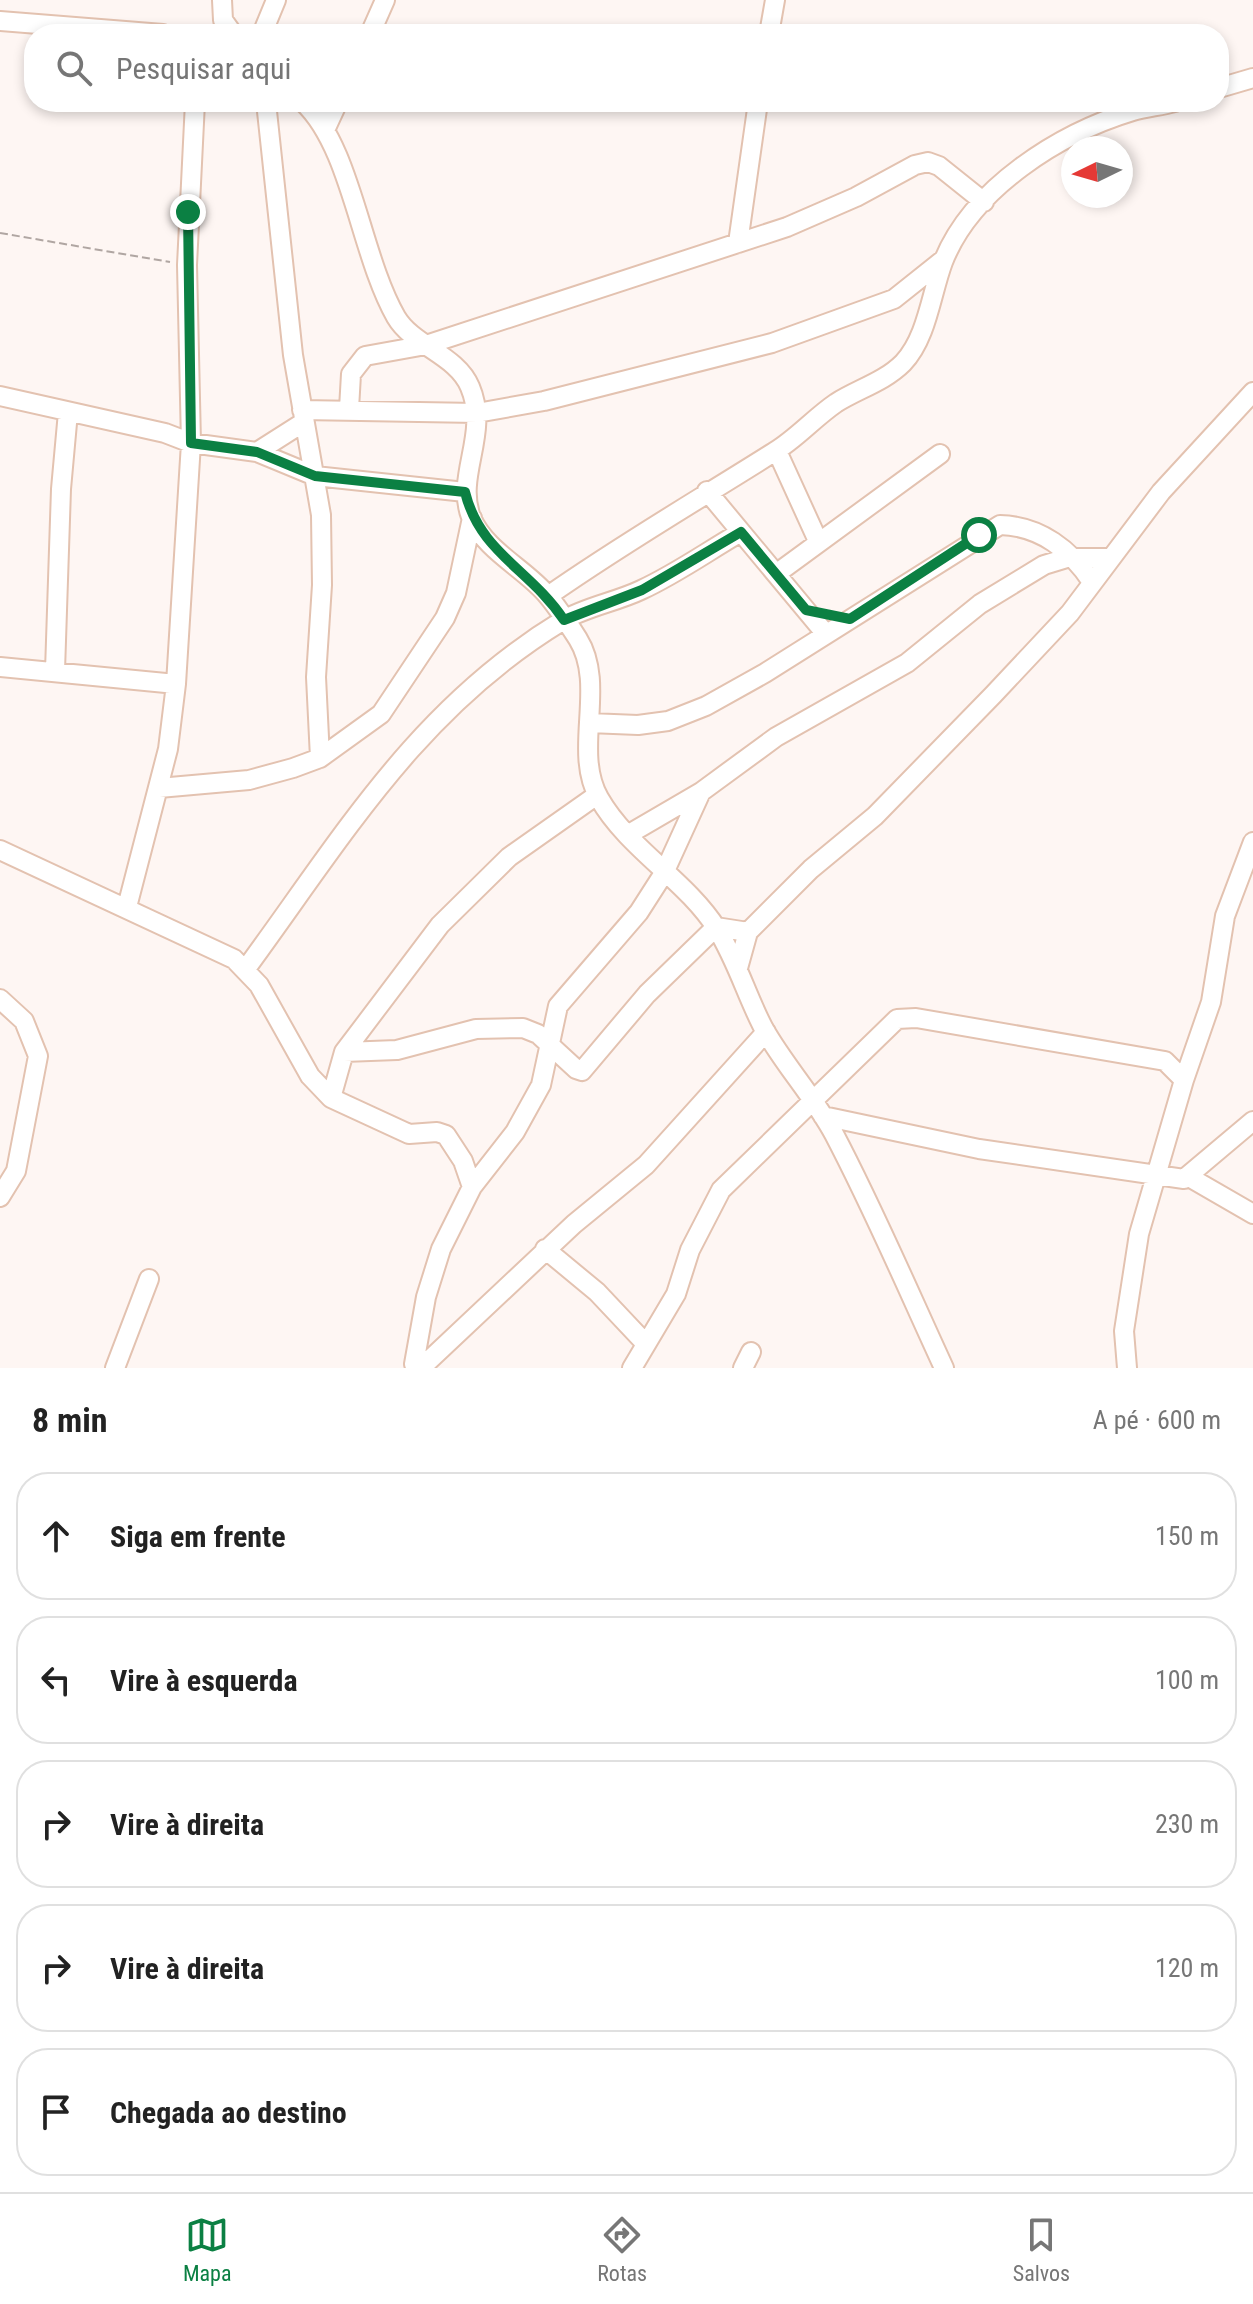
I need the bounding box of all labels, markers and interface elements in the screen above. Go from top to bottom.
search box [24,24,1229,112]
icon: search [52,46,96,90]
text: Pesquisar aqui [116,51,291,86]
north arrow [1061,136,1133,208]
route end [170,194,206,230]
route start [961,517,997,553]
text: 8 min [32,1400,108,1440]
text: A pé · 600 m [1093,1405,1221,1435]
icon: ahead [34,1514,78,1558]
text: Siga em frente [110,1519,286,1554]
text: 150 m [1155,1521,1219,1551]
icon: left [34,1658,78,1702]
text: Vire à esquerda [110,1663,298,1698]
text: 100 m [1155,1665,1219,1695]
icon: right [34,1802,78,1846]
text: Vire à direita [110,1807,264,1842]
text: 230 m [1155,1809,1219,1839]
icon: right [34,1946,78,1990]
text: Vire à direita [110,1951,264,1986]
text: 120 m [1155,1953,1219,1983]
icon: arrive [34,2090,78,2134]
text: Chegada ao destino [110,2095,347,2130]
tab: Mapa [183,2213,231,2286]
tab: Rotas [597,2213,647,2286]
tab: Salvos [1013,2213,1070,2286]

